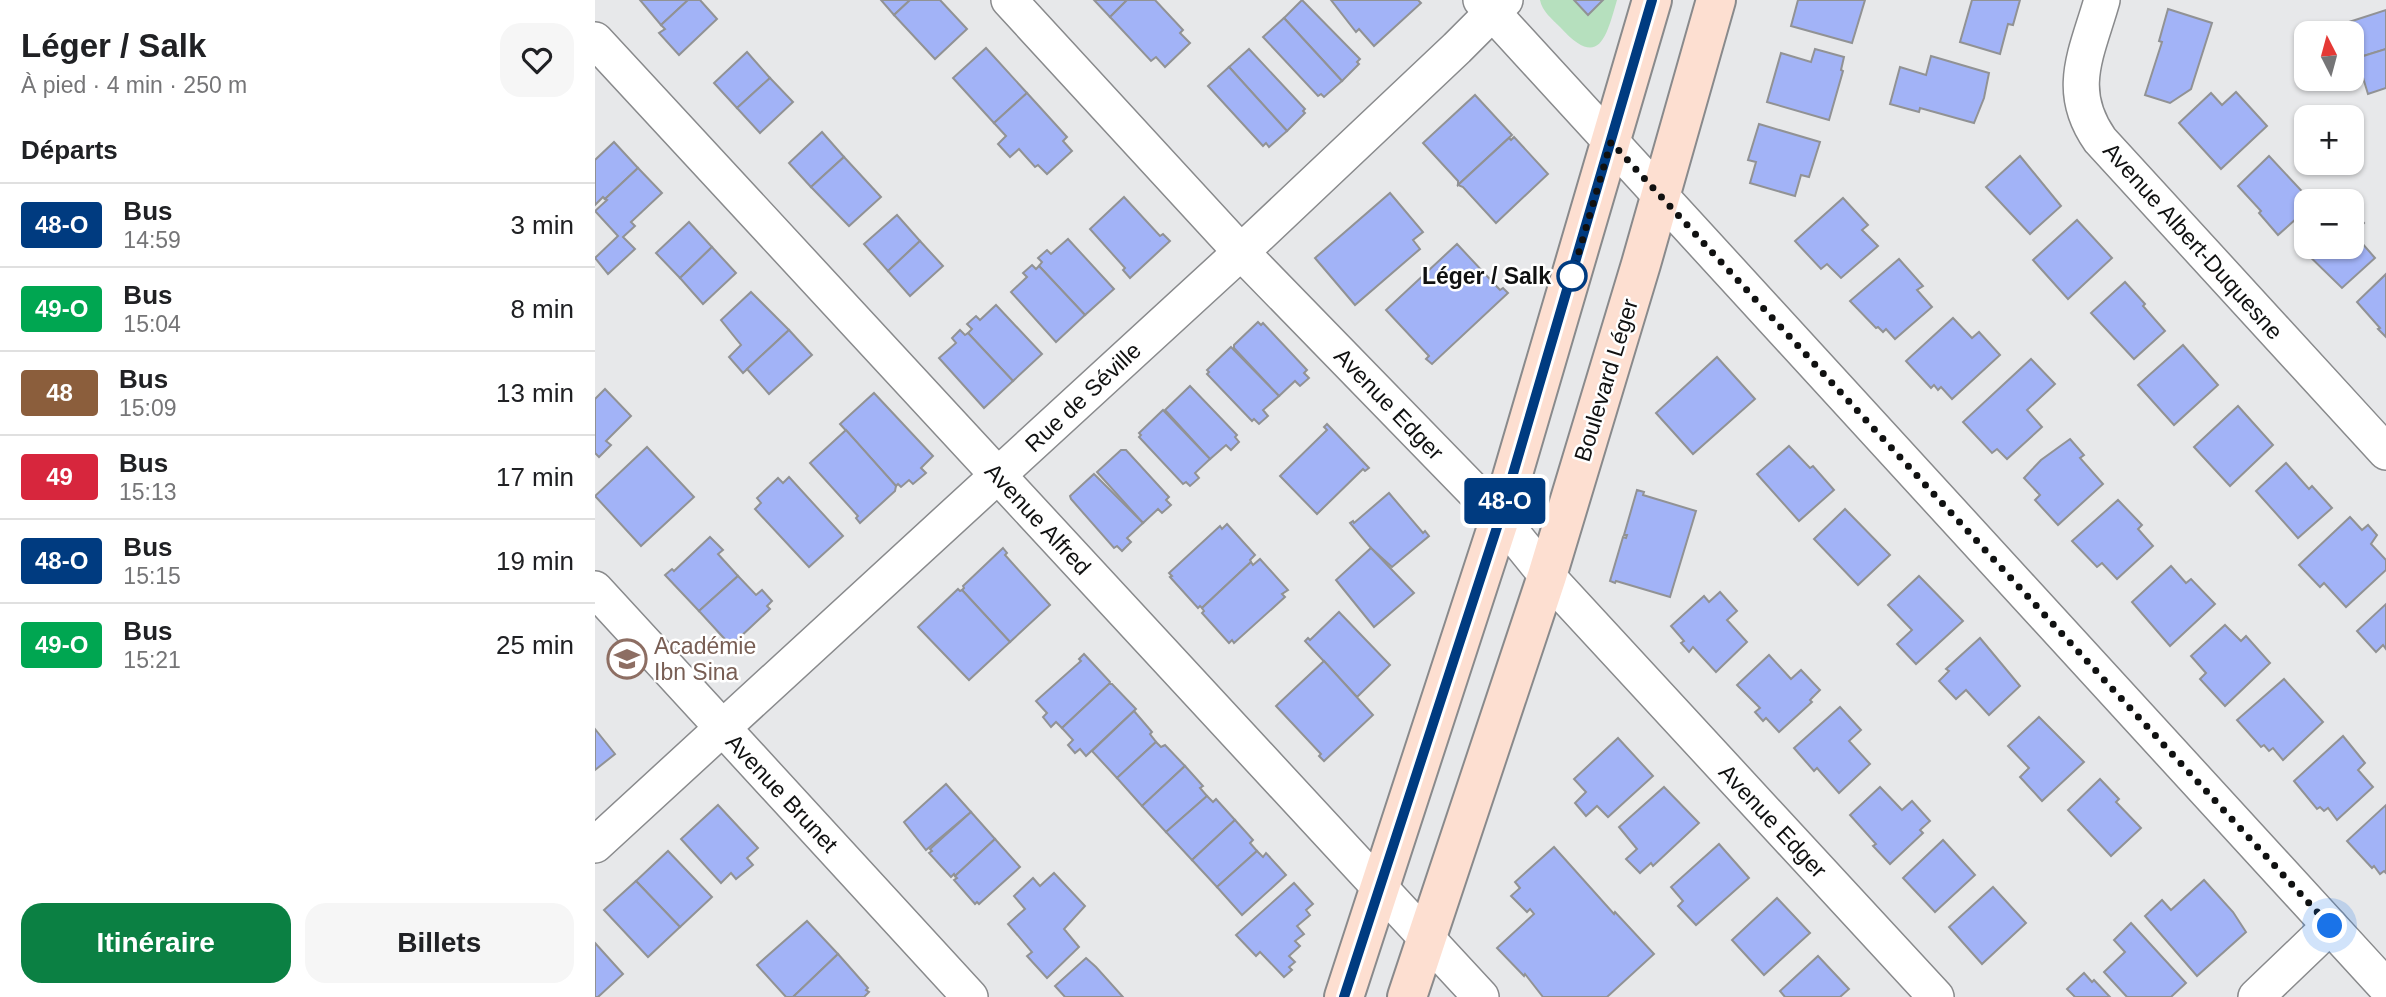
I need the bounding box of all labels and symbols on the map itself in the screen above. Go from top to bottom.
north arrow [2294,21,2364,91]
street label: Avenue Albert-Duquesne [2098,137,2288,345]
marker: Léger / Salk [1557,261,1587,291]
place label: Léger / Salk [1422,263,1551,289]
street label: Boulevard Léger [1569,295,1643,465]
street label: Rue de Séville [1020,337,1146,457]
street label: Avenue Edger [1329,343,1449,466]
street label: Avenue Alfred [980,458,1096,580]
line badge: 48-O [1456,478,1554,524]
place label: Académie Ibn Sina [654,633,756,685]
school or university icon: Académie Ibn Sina [606,638,648,680]
street label: Avenue Brunet [721,729,844,858]
street label: Avenue Edger [1714,759,1832,883]
your location [2312,908,2347,943]

